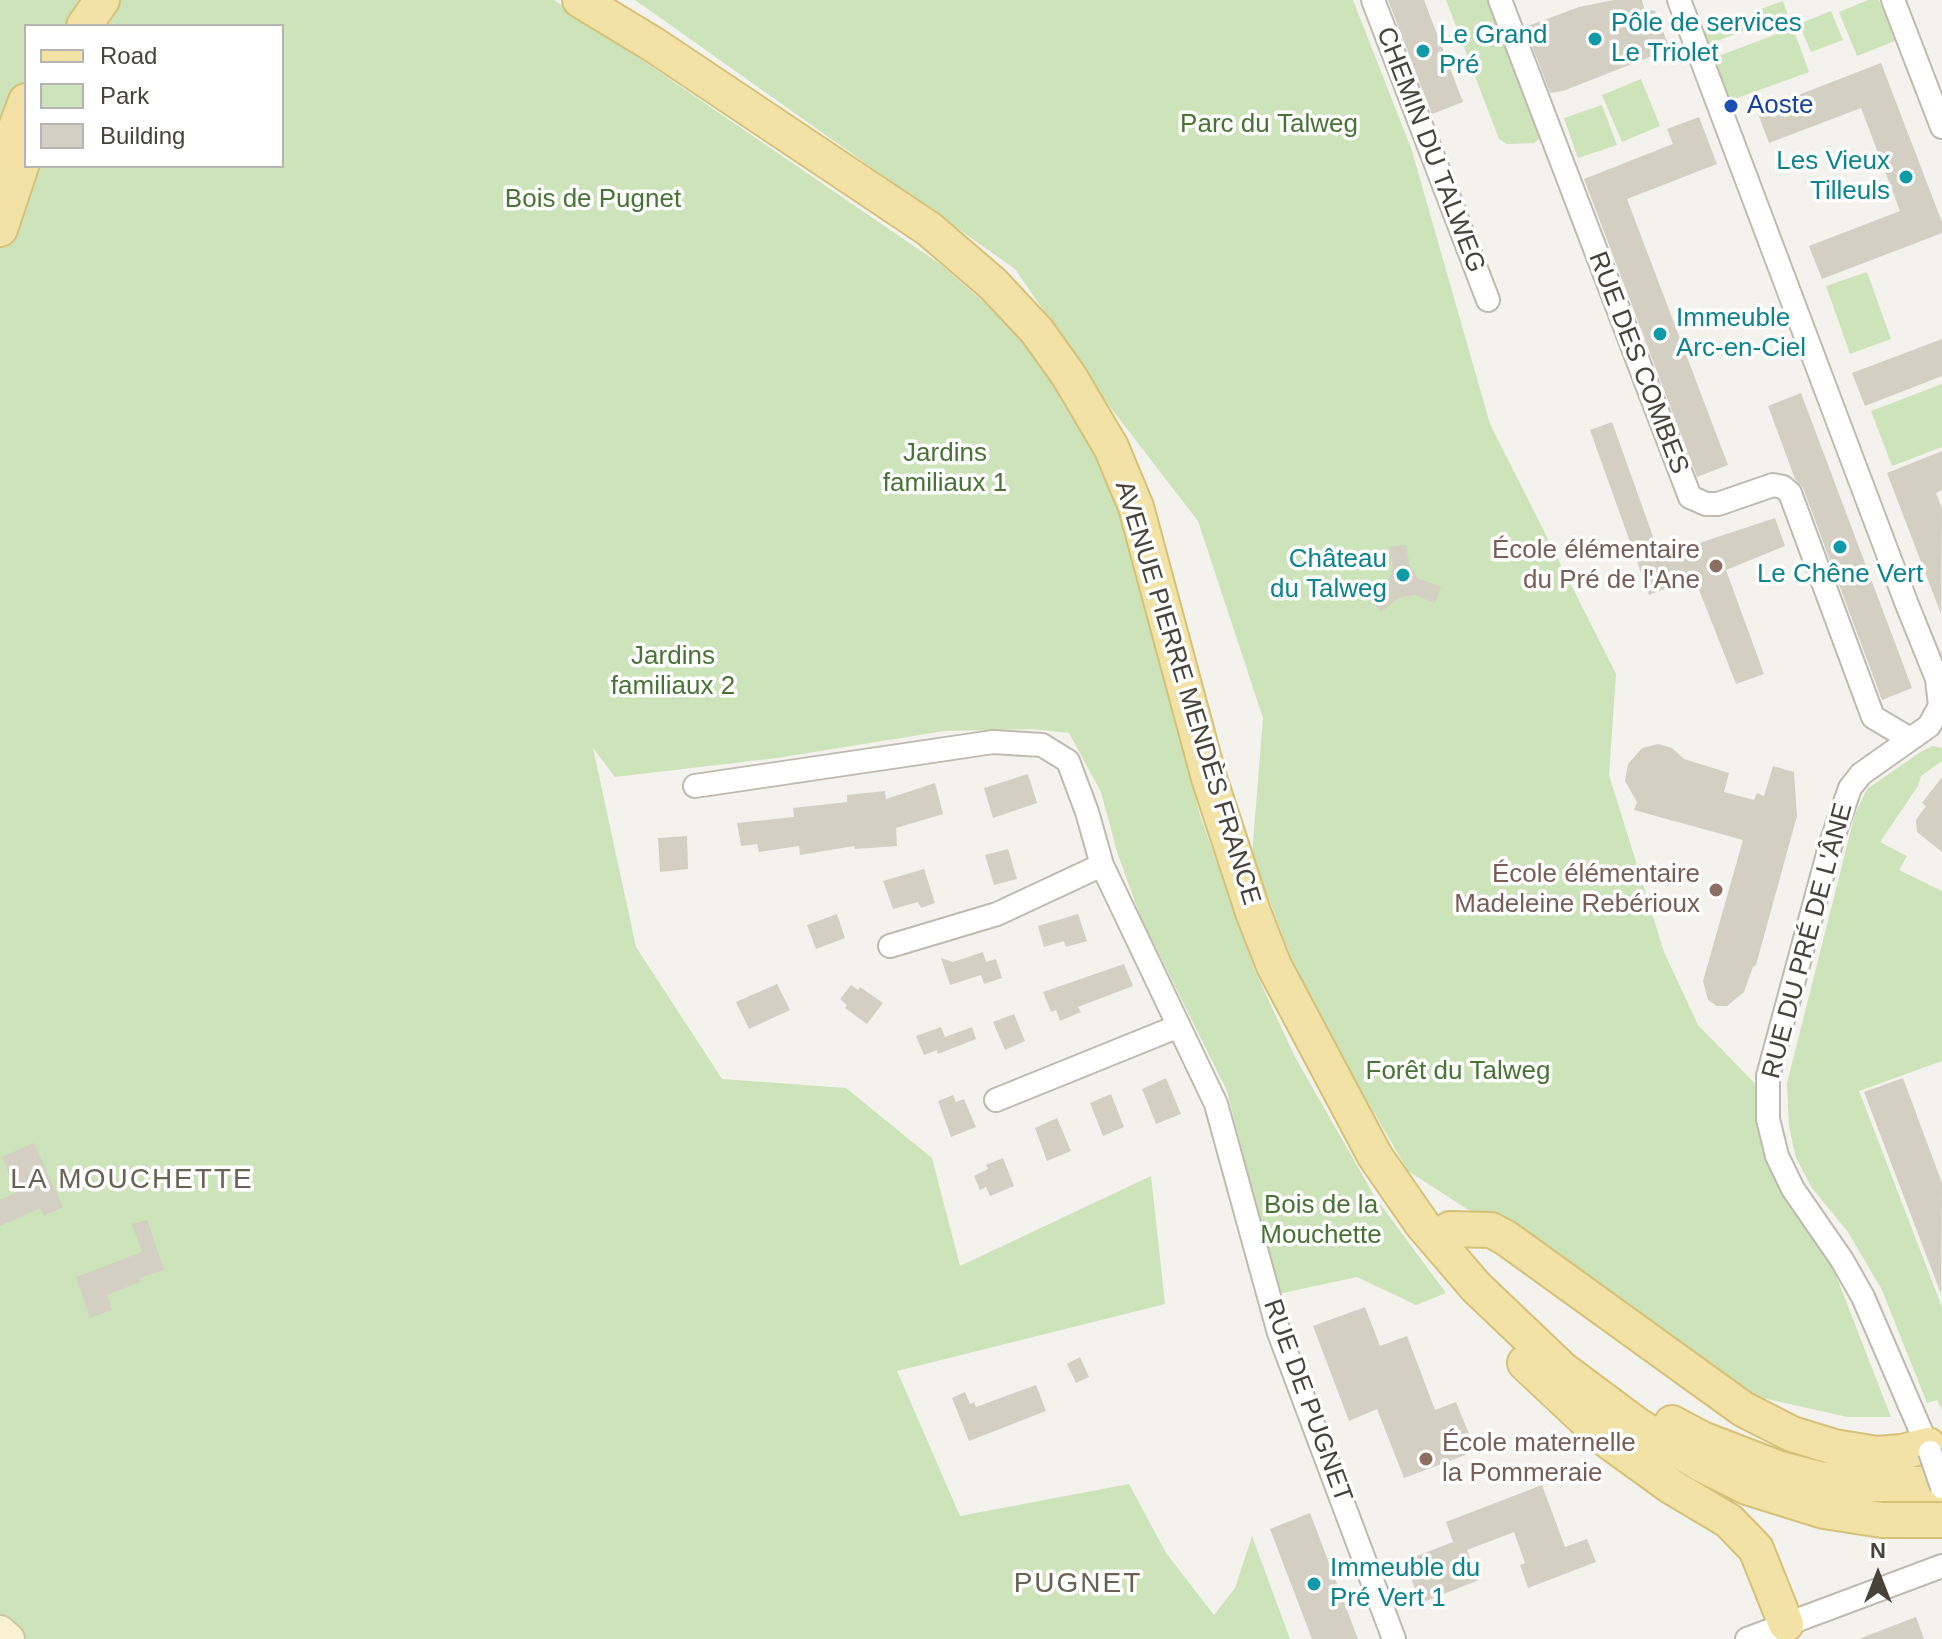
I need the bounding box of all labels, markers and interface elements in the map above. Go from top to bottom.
place label: Pôle de services Le Triolet [1611,8,1802,70]
place label: Le Grand Pré [1439,20,1547,82]
street label: CHEMIN DU TALWEG [1369,23,1491,277]
legend [24,24,284,168]
marker: Pôle de services Le Triolet [1586,30,1604,48]
text: Road [100,42,157,69]
marker: Le Grand Pré [1414,42,1432,60]
text: Park [100,82,149,109]
place label: Aoste [1747,90,1813,122]
marker: Aoste [1722,97,1740,115]
park label: Parc du Talweg [1180,109,1358,141]
text: Building [100,122,185,149]
place label: Les Vieux Tilleuls [1776,146,1890,208]
marker: Les Vieux Tilleuls [1897,168,1915,186]
park label: Bois de Pugnet [505,184,681,216]
street label: RUE DES COMBES [1581,247,1695,479]
place label: Immeuble Arc-en-Ciel [1676,303,1806,364]
marker: Immeuble Arc-en-Ciel [1651,325,1669,343]
park label: Jardins familiaux 1 [883,438,1007,500]
street label: AVENUE PIERRE MENDÈS FRANCE [1108,477,1266,909]
place label: École élémentaire du Pré de l'Ane [1492,535,1700,596]
marker: Le Chêne Vert [1831,538,1849,556]
place label: Château du Talweg [1270,544,1387,606]
marker: École élémentaire du Pré de l'Ane [1707,557,1725,575]
place label: Le Chêne Vert [1757,559,1923,591]
marker: Château du Talweg [1394,566,1412,584]
park label: Jardins familiaux 2 [611,641,735,702]
street label: RUE DU PRÉ DE L'ÂNE [1756,800,1860,1082]
place label: École élémentaire Madeleine Rebérioux [1454,859,1700,920]
marker: École élémentaire Madeleine Rebérioux [1707,881,1725,899]
park label: Forêt du Talweg [1366,1056,1550,1088]
district label: LA MOUCHETTE [10,1163,254,1197]
park label: Bois de la Mouchette [1260,1190,1382,1252]
street label: RUE DE PUGNET [1256,1295,1358,1507]
place label: École maternelle la Pommeraie [1442,1428,1636,1490]
marker: École maternelle la Pommeraie [1417,1450,1435,1468]
north arrow [1838,1535,1918,1615]
text: N [1870,1538,1886,1563]
place label: Immeuble du Pré Vert 1 [1330,1553,1480,1614]
district label: PUGNET [1014,1567,1142,1601]
marker: Immeuble du Pré Vert 1 [1305,1575,1323,1593]

